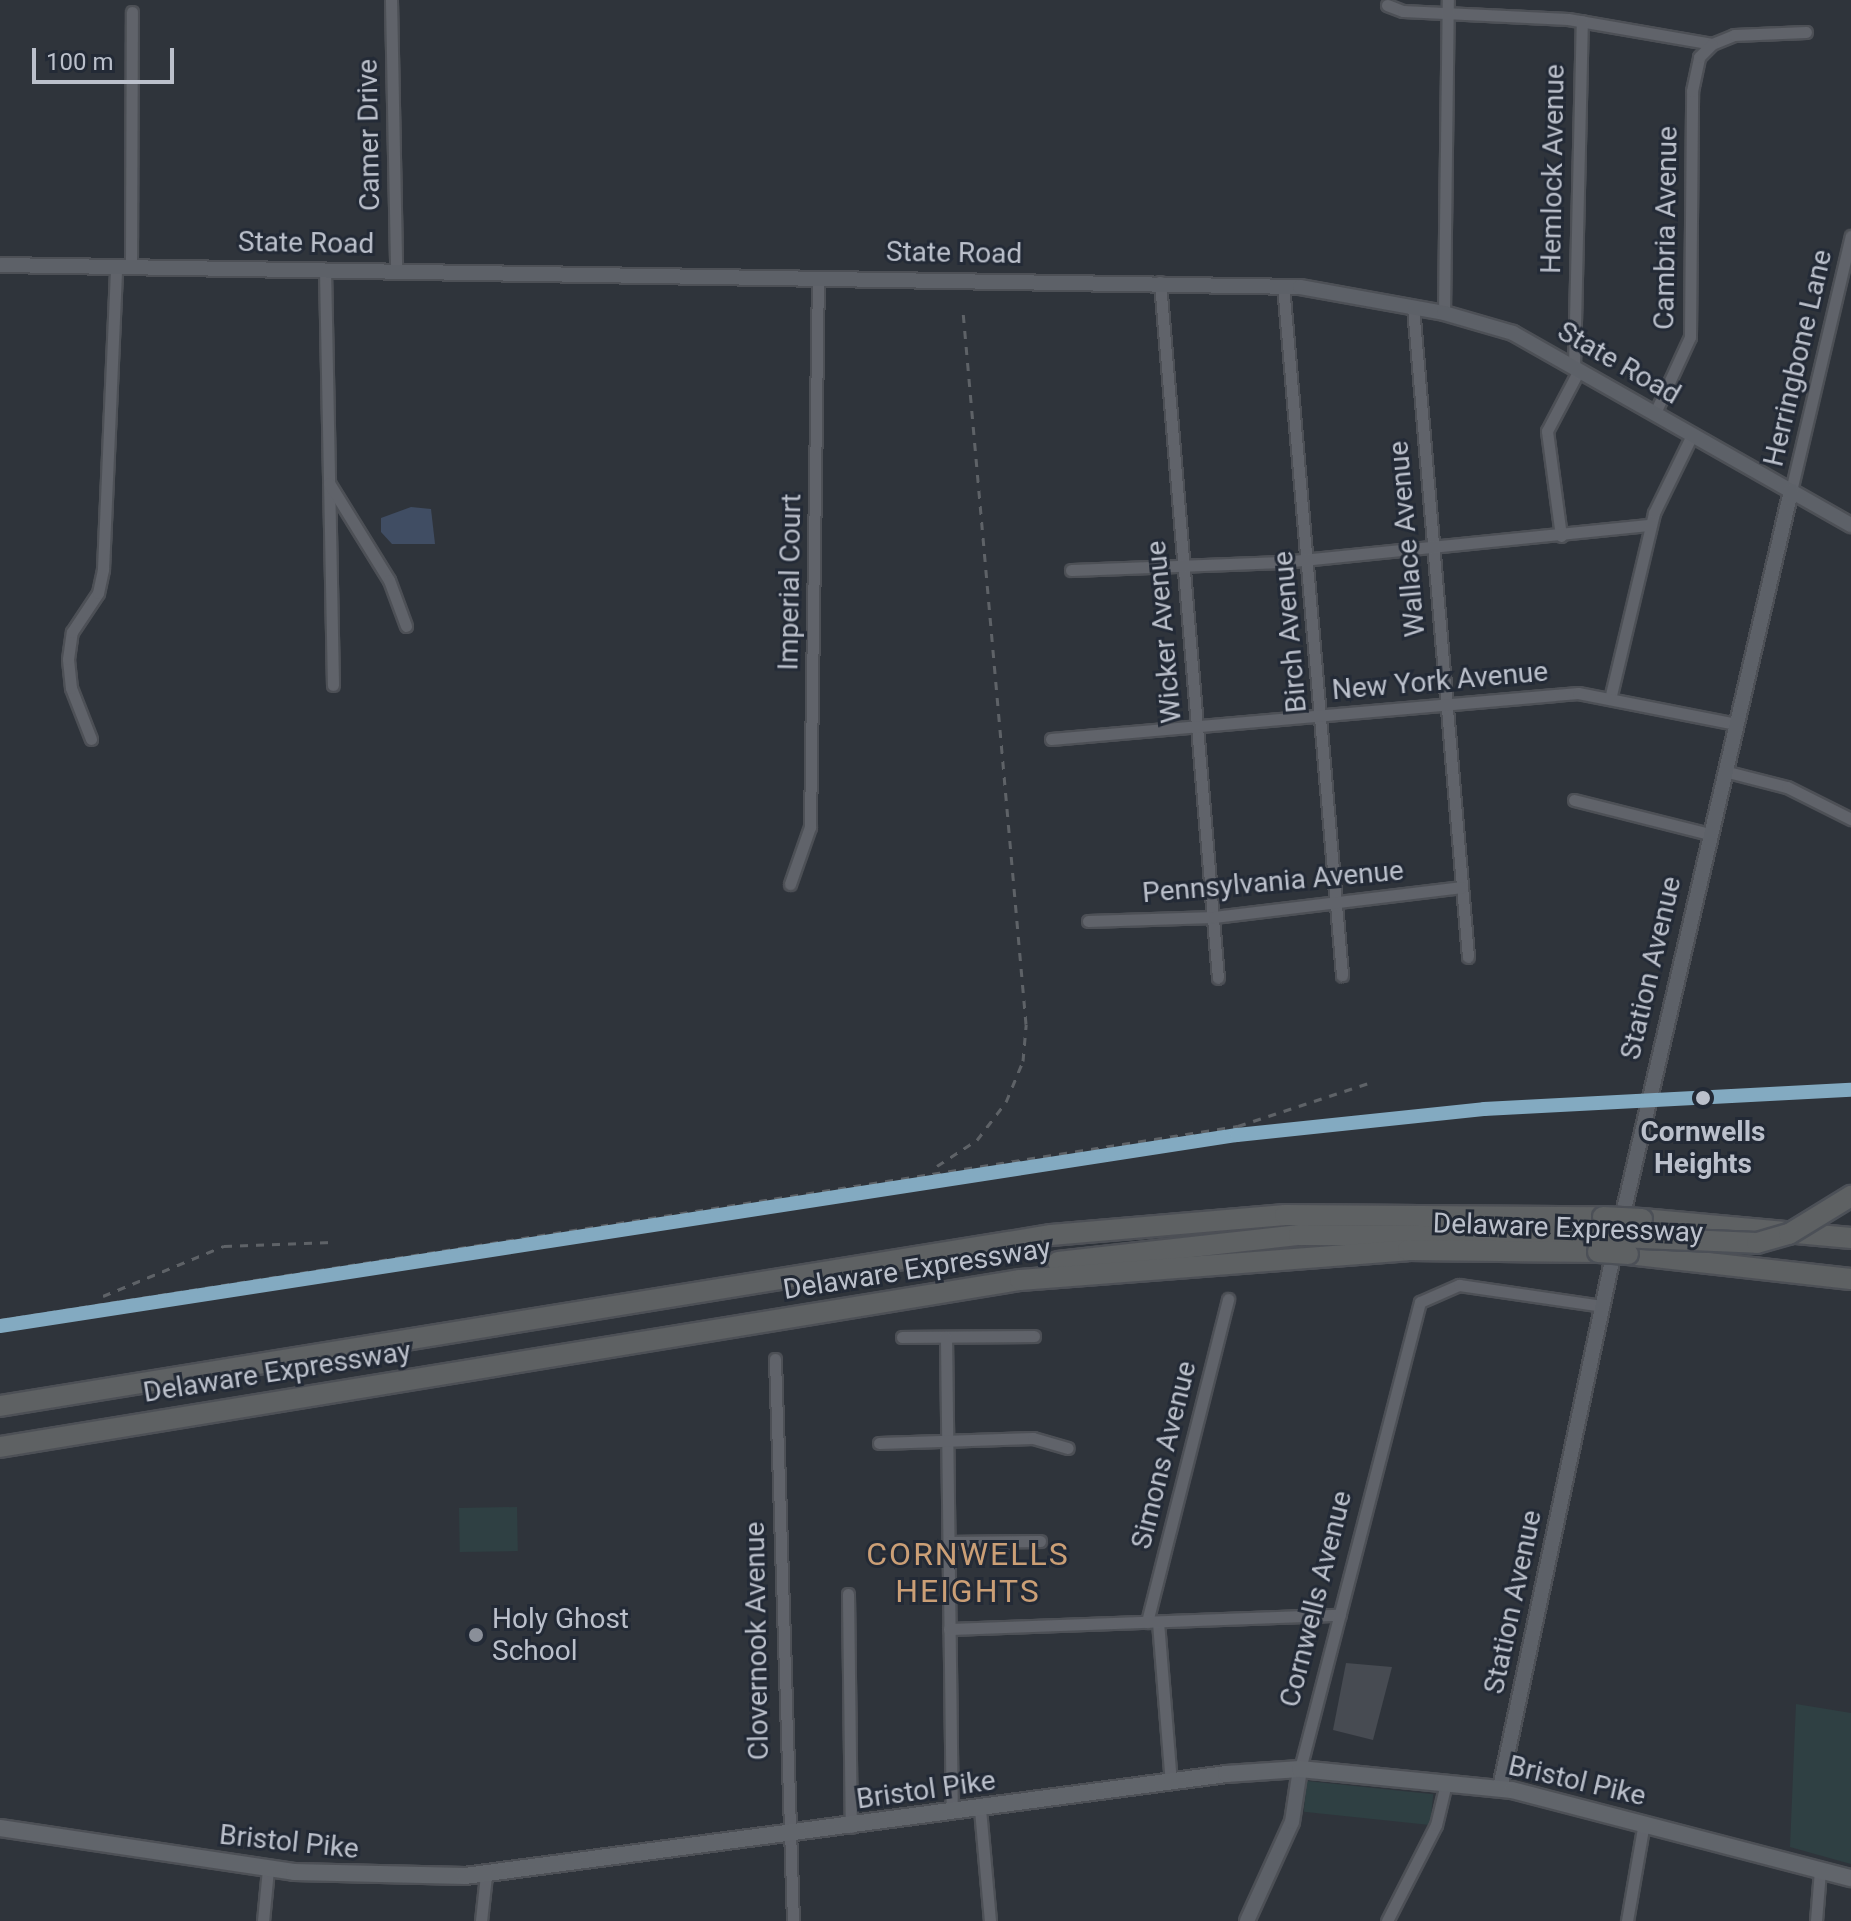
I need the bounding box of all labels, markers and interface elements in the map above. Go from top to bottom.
scale bar [36,32,178,82]
text: 100 m [46,48,113,76]
street label: Camer Drive [351,59,387,211]
street label: Hemlock Avenue [1534,64,1572,274]
street label: Cambria Avenue [1647,126,1685,330]
street label: State Road [238,225,374,261]
street label: State Road [886,235,1022,271]
street label: Herringbone Lane [1757,246,1839,470]
street label: State Road [1552,314,1686,412]
street label: Wallace Avenue [1382,440,1432,638]
street label: Imperial Court [772,493,808,671]
street label: Wicker Avenue [1139,539,1189,725]
street label: Birch Avenue [1266,550,1314,714]
street label: New York Avenue [1331,655,1549,707]
street label: Pennsylvania Avenue [1141,854,1405,910]
street label: Station Avenue [1614,873,1688,1063]
marker: Cornwells Heights [1689,1084,1717,1112]
place label: Cornwells Heights [1641,1115,1765,1181]
street label: Delaware Expressway [1432,1206,1704,1250]
street label: Delaware Expressway [781,1231,1053,1307]
street label: Delaware Expressway [141,1334,413,1410]
street label: Simons Avenue [1124,1358,1204,1552]
street label: Cornwells Avenue [1273,1487,1359,1711]
street label: Station Avenue [1477,1507,1549,1697]
street label: Clovernook Avenue [738,1521,776,1761]
district label: CORNWELLS HEIGHTS [866,1536,1070,1611]
place label: Holy Ghost School [492,1602,629,1668]
marker: Holy Ghost School [467,1626,485,1644]
street label: Bristol Pike [1505,1749,1649,1813]
street label: Bristol Pike [854,1764,998,1816]
street label: Bristol Pike [218,1818,360,1866]

